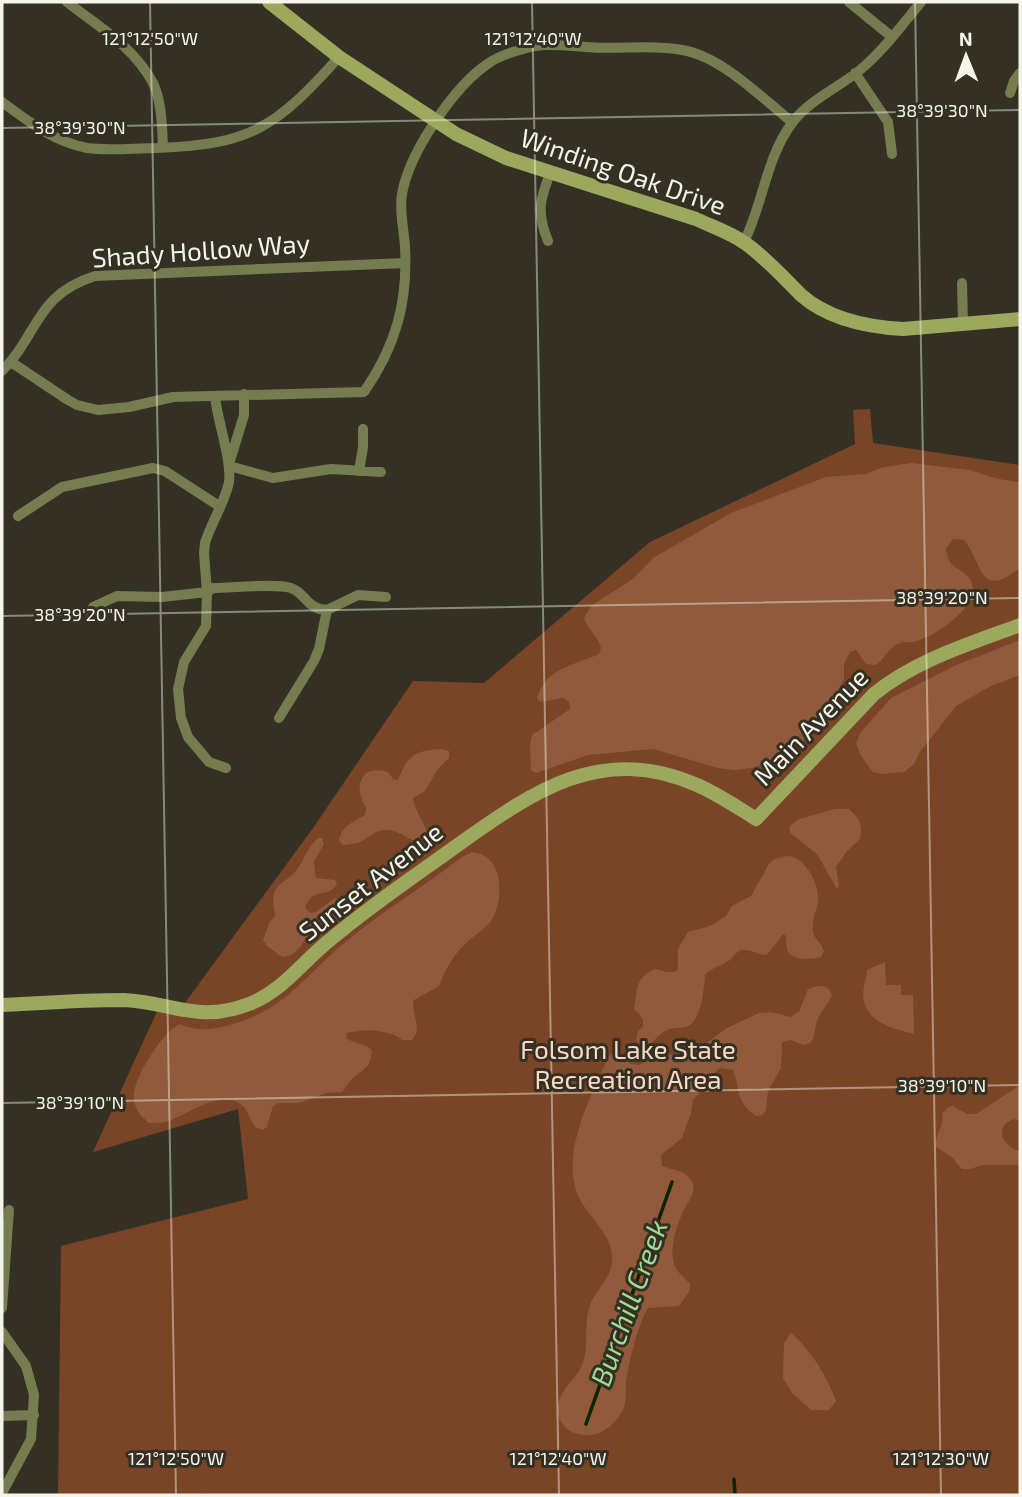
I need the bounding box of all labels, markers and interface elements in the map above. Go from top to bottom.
north arrow [931,21,1001,91]
text: 121°12'50"W [102,27,198,49]
text: 121°12'40"W [484,27,582,49]
text: N [959,27,973,50]
text: 38°39'30"N [896,99,988,121]
text: 38°39'30"N [34,116,126,138]
street label: Winding Oak Drive [517,121,730,220]
street label: Shady Hollow Way [91,226,311,273]
text: 38°39'20"N [896,586,988,608]
text: 38°39'20"N [34,603,126,625]
street label: Main Avenue [746,661,873,791]
street label: Sunset Avenue [292,815,448,947]
park label: Folsom Lake State Recreation Area [520,1033,736,1094]
text: 38°39'10"N [898,1074,986,1096]
text: 38°39'10"N [36,1091,124,1113]
water label: Burchill Creek [582,1215,674,1390]
text: 121°12'50"W [128,1447,224,1469]
text: 121°12'40"W [509,1447,607,1469]
text: 121°12'30"W [893,1447,989,1469]

